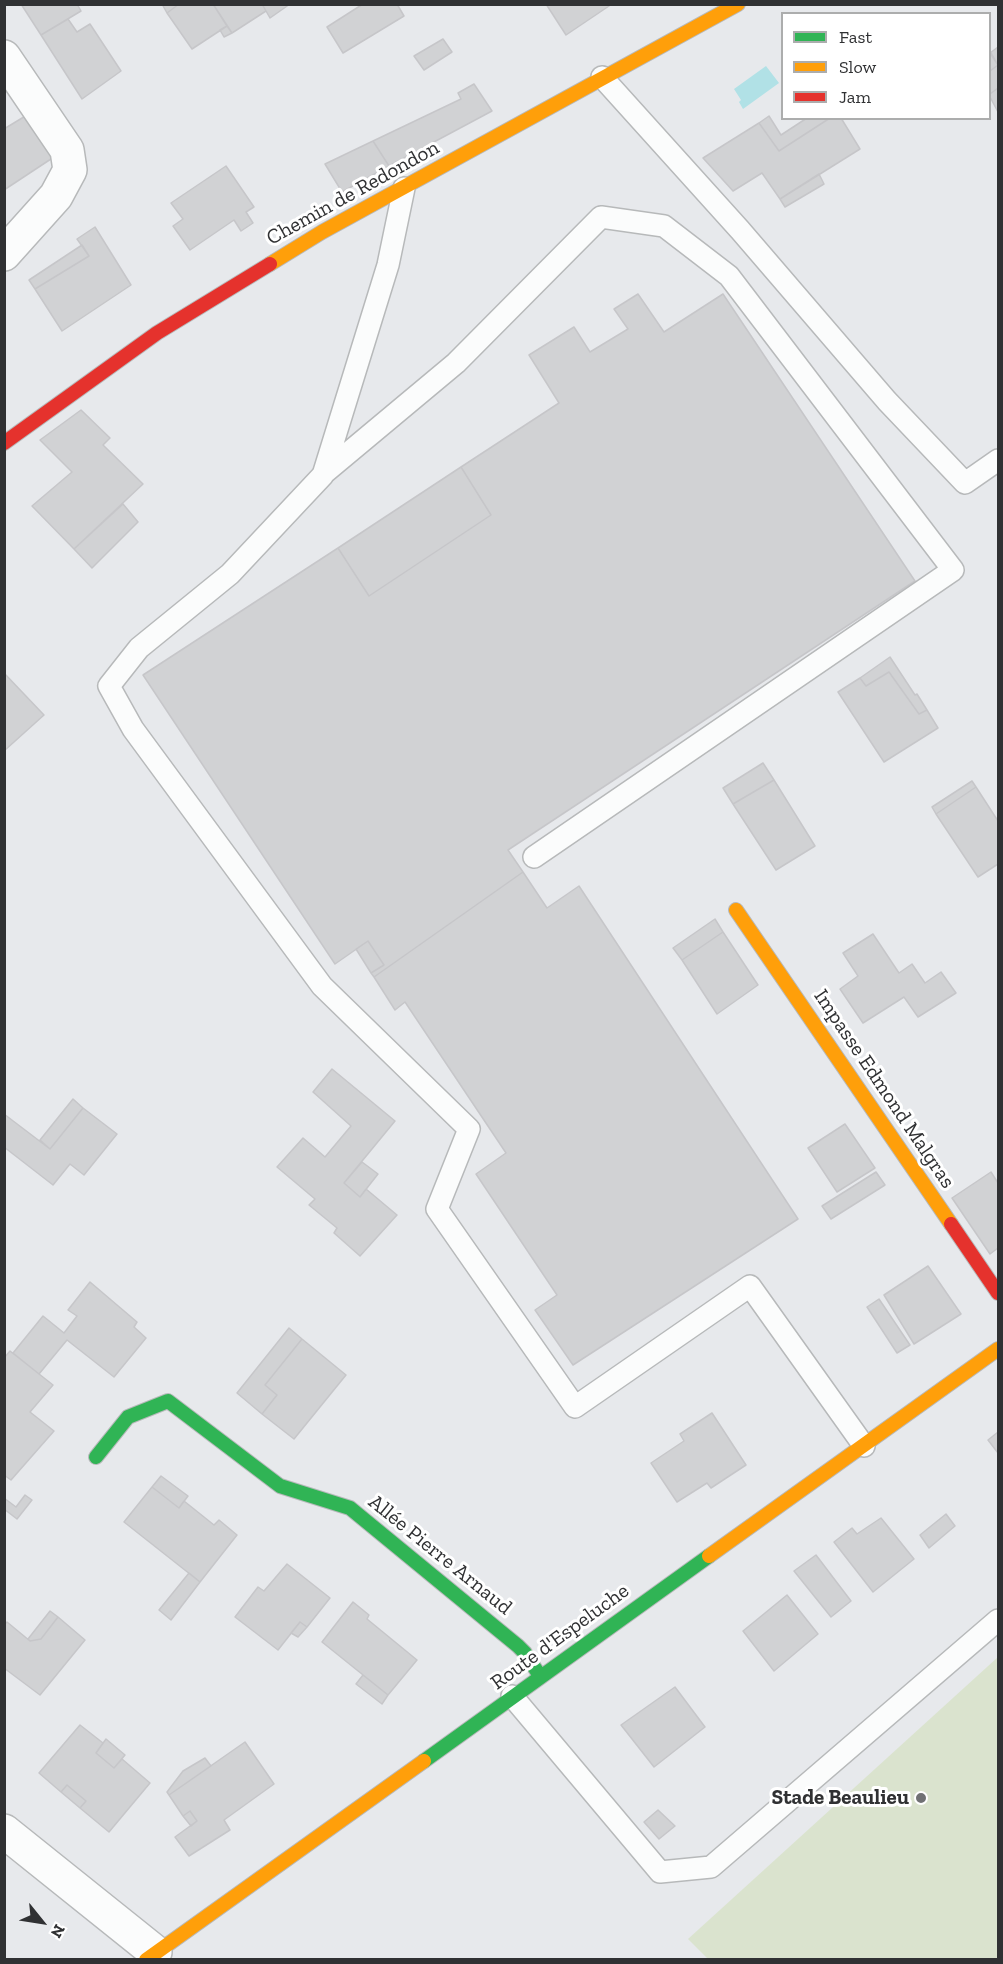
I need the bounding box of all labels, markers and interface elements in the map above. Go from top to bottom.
legend [781,12,991,120]
text: Fast [839,26,872,48]
text: Slow [839,56,876,78]
text: Jam [839,86,871,108]
street label: Chemin de Redondon [262,135,444,251]
street label: Impasse Edmond Malgras [808,985,960,1193]
street label: Allée Pierre Arnaud [363,1489,517,1621]
street label: Route d'Espeluche [486,1578,634,1696]
place label: Stade Beaulieu [771,1785,909,1811]
marker: Stade Beaulieu [914,1791,928,1805]
north arrow [12,1892,72,1952]
text: N [47,1921,69,1941]

